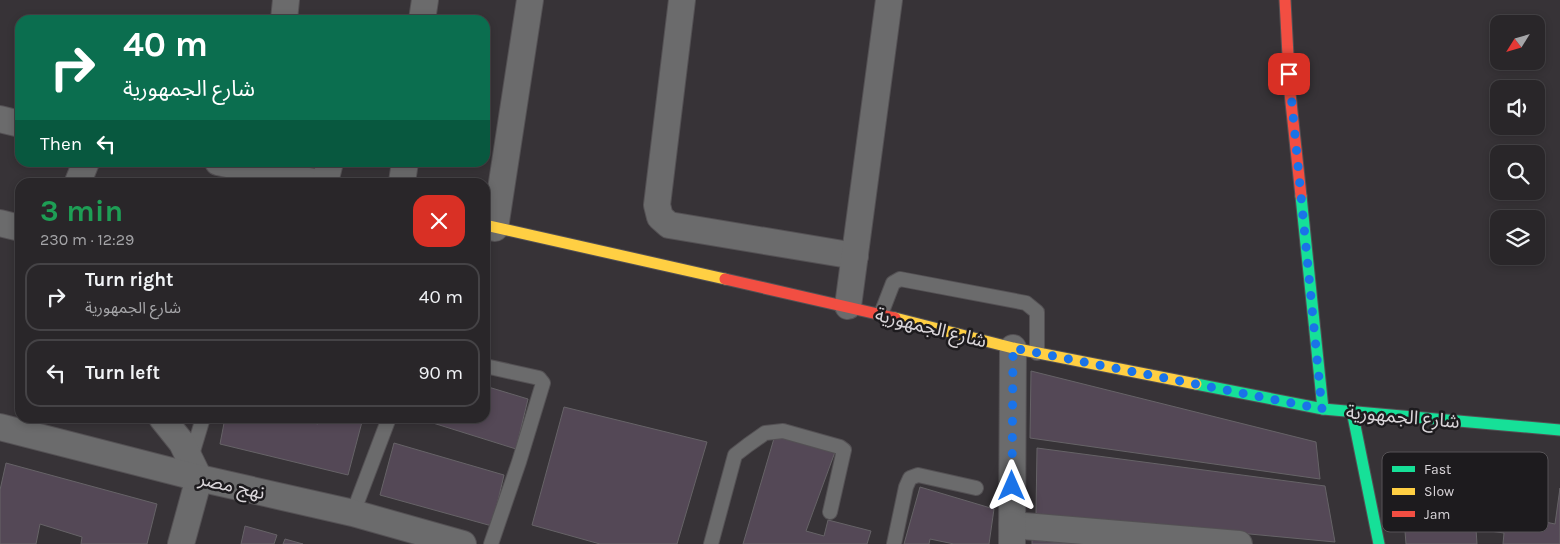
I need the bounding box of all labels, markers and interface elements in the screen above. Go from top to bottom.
north arrow [1490,15,1545,70]
map controls [1490,15,1545,265]
text: 40 m [123,24,208,65]
icon: right [40,35,105,100]
pin [1268,53,1310,95]
icon: arrive [1275,60,1303,88]
text: شارع الجمهورية [123,76,255,102]
button: sound [1490,80,1545,135]
icon: left [92,130,120,158]
text: Then [40,133,82,155]
button: search [1490,145,1545,200]
text: 3 min [40,193,123,229]
button: close [413,195,465,247]
button: layers [1490,210,1545,265]
text: 230 m · 12:29 [40,230,134,249]
text: Turn right [85,269,174,291]
icon: right [42,283,70,311]
text: 40 m [419,286,463,308]
text: شارع الجمهورية [85,298,181,317]
street label: شارع الجمهورية [872,304,989,354]
icon: left [42,359,70,387]
text: Turn left [85,362,160,384]
text: 90 m [418,362,463,384]
street label: شارع الجمهورية [1345,401,1461,435]
legend [1382,452,1548,532]
position arrow [985,459,1037,511]
text: Fast [1424,461,1451,478]
street label: نهج مصر [195,467,267,507]
text: Slow [1424,483,1454,500]
text: Jam [1424,506,1450,523]

